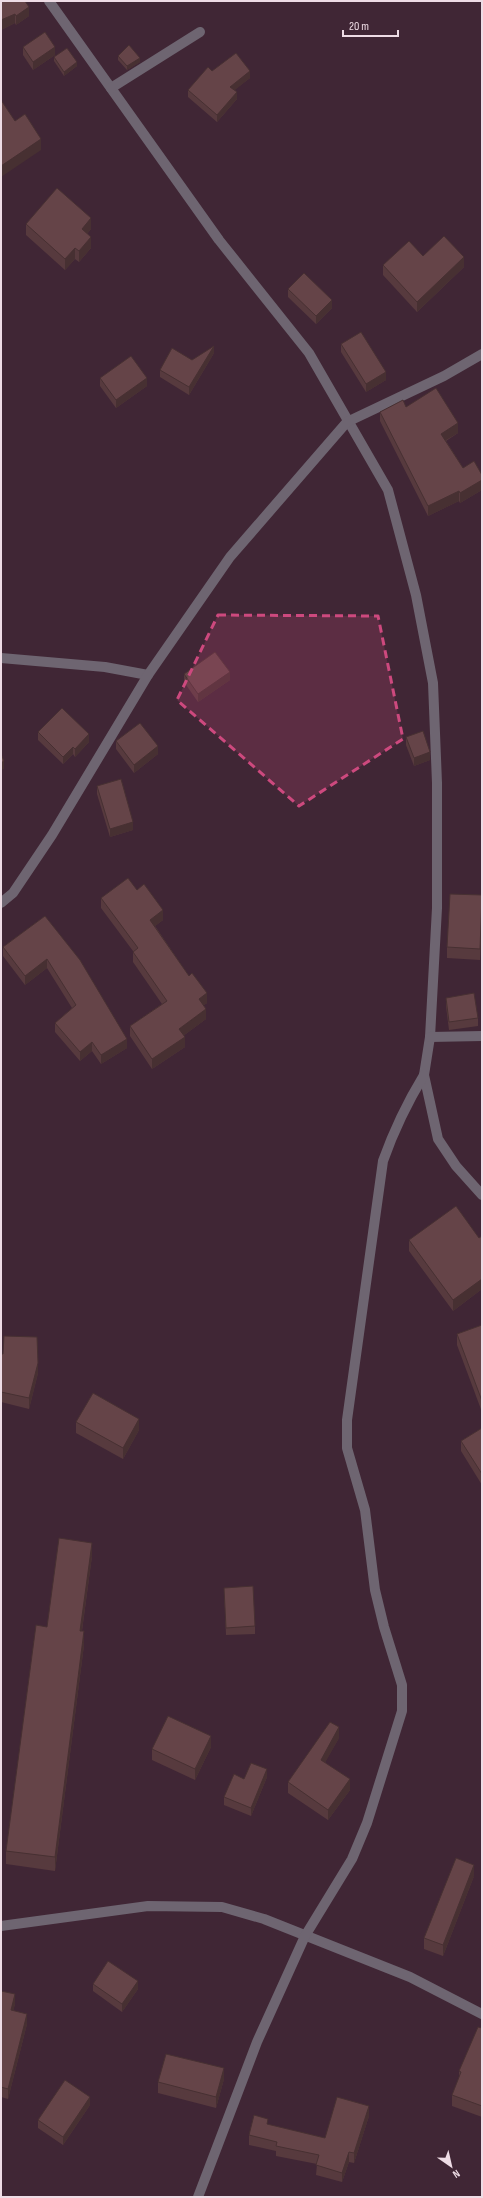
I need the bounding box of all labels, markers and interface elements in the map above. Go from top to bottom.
scale bar [343,12,398,38]
text: 20 m [349,19,369,34]
north arrow [431,2146,471,2186]
text: N [450,2167,462,2181]

